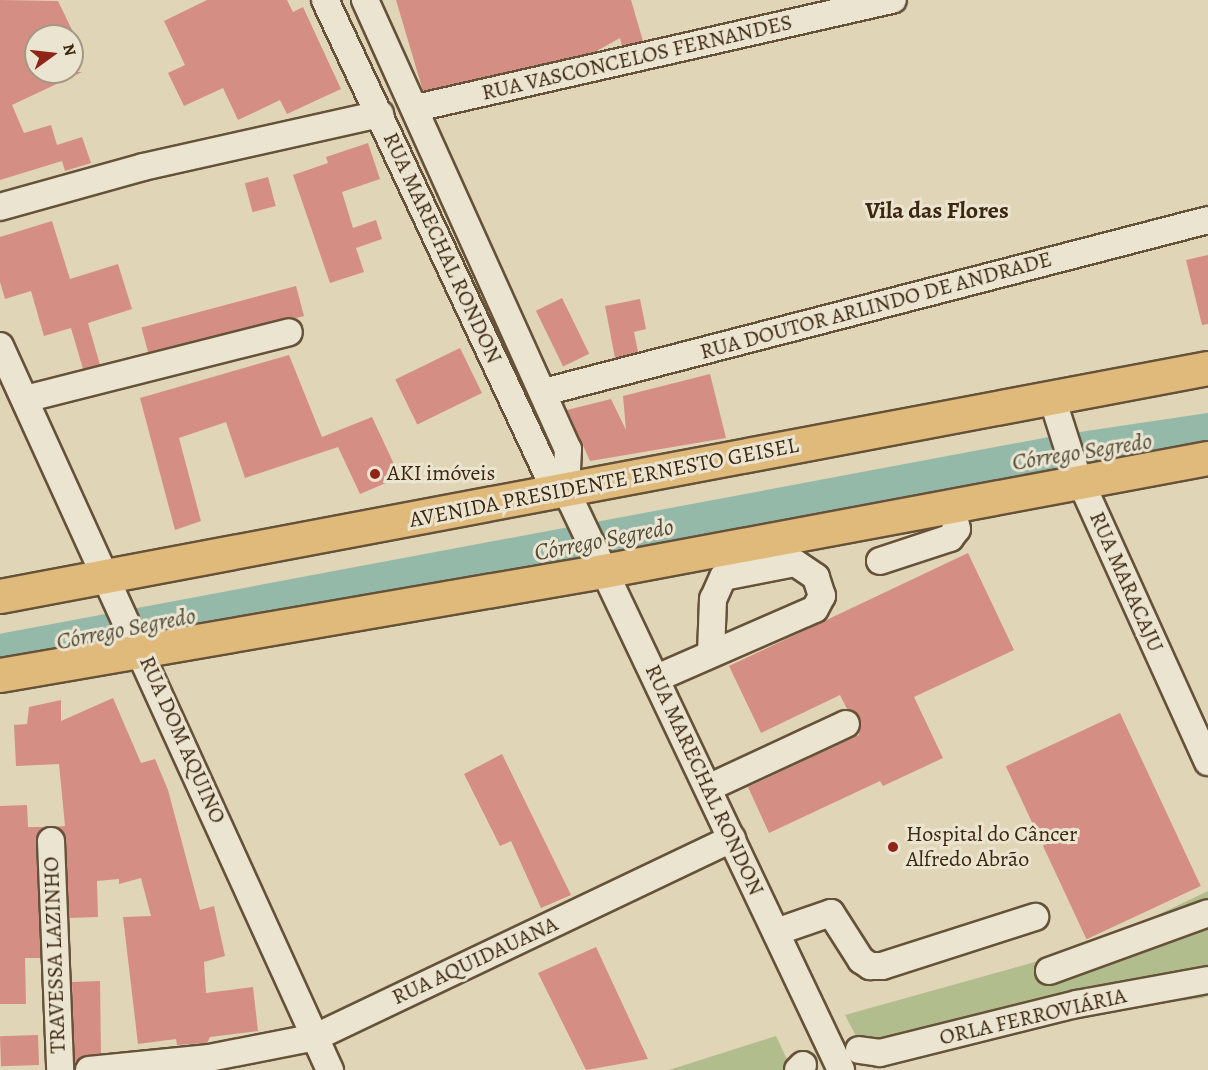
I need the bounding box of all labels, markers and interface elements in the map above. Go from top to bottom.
street label: RUA VASCONCELOS FERNANDES [479,9,795,107]
north arrow [24,24,84,84]
text: N [57,41,82,58]
street label: RUA MARECHAL RONDON [377,128,507,368]
district label: Vila das Flores [865,197,1009,225]
street label: RUA DOUTOR ARLINDO DE ANDRADE [697,246,1055,366]
water label: Córrego Segredo [1010,427,1154,477]
street label: AVENIDA PRESIDENTE ERNESTO GEISEL [407,432,801,534]
place label: AKI imóveis [387,461,495,487]
marker: AKI imóveis [368,467,382,481]
street label: RUA MARACAJU [1083,508,1169,656]
water label: Córrego Segredo [532,512,676,568]
water label: Córrego Segredo [54,601,198,657]
street label: RUA DOM AQUINO [133,652,231,828]
street label: RUA MARECHAL RONDON [639,660,769,900]
place label: Hospital do Câncer Alfredo Abrão [906,821,1077,872]
marker: Hospital do Câncer Alfredo Abrão [884,838,902,856]
street label: TRAVESSA LAZINHO [38,856,72,1054]
street label: RUA AQUIDAUANA [388,911,562,1011]
street label: ORLA FERROVIÁRIA [937,983,1129,1051]

